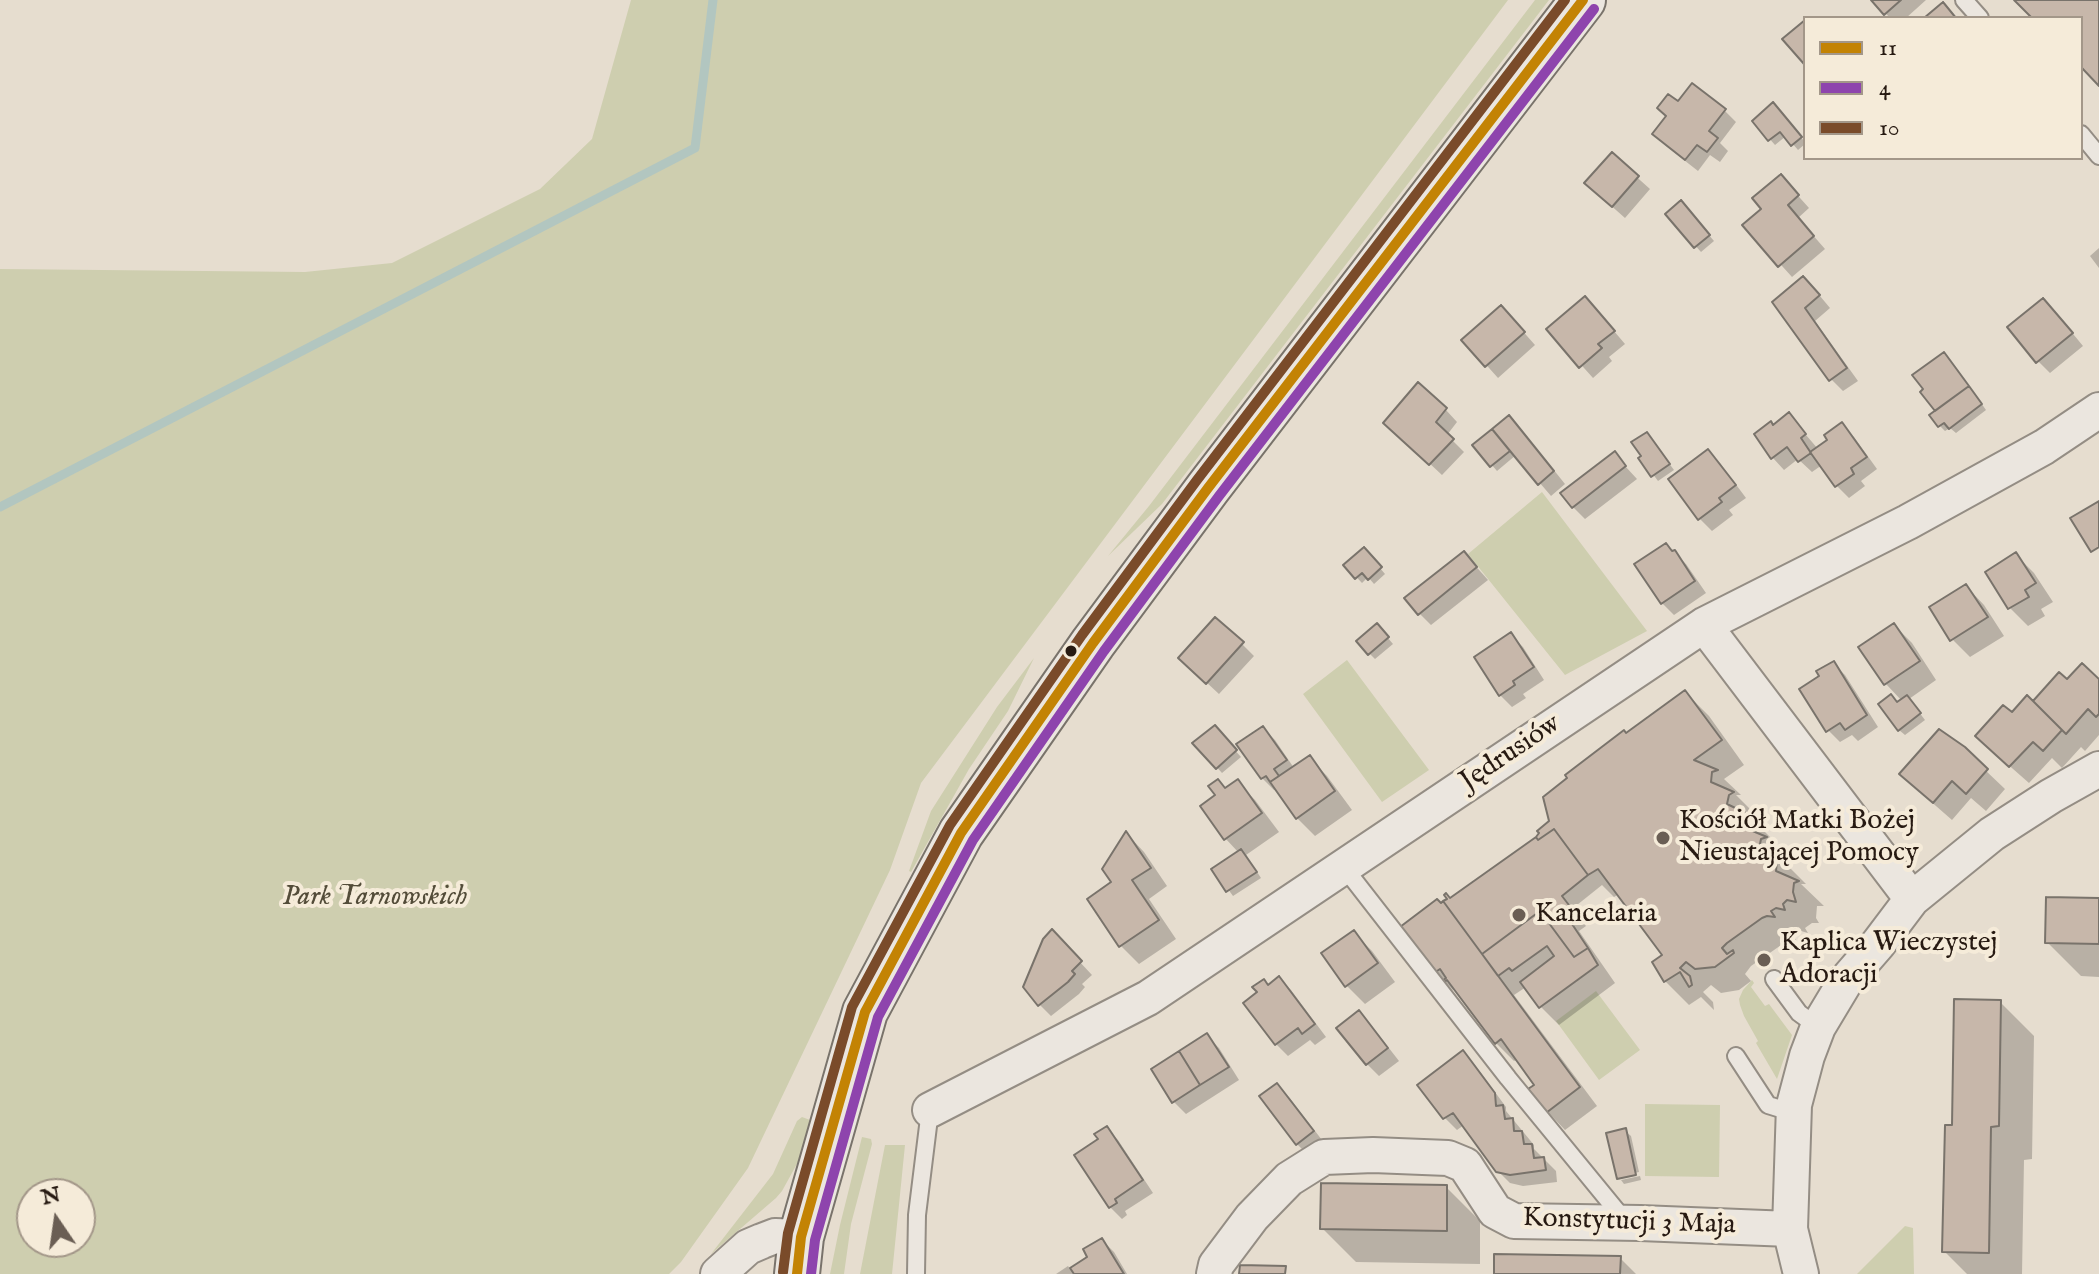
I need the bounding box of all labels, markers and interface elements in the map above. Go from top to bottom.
legend [1803,16,2083,160]
text: 11 [1879,33,1897,64]
text: 4 [1879,73,1891,104]
text: 10 [1879,113,1900,144]
unlabelled marker [1063,643,1079,659]
street label: Jędrusiów [1454,708,1568,800]
place label: Kościół Matki Bożej Nieustającej Pomocy [1679,805,1919,871]
marker: Kościół Matki Bożej Nieustającej Pomocy [1654,829,1672,847]
park label: Park Tarnowskich [283,881,467,915]
place label: Kancelaria [1535,898,1657,932]
marker: Kancelaria [1510,906,1528,924]
place label: Kaplica Wieczystej Adoracji [1780,927,1997,993]
marker: Kaplica Wieczystej Adoracji [1755,951,1773,969]
north arrow [16,1178,96,1258]
text: N [39,1181,63,1212]
street label: Konstytucji 3 Maja [1522,1202,1736,1244]

